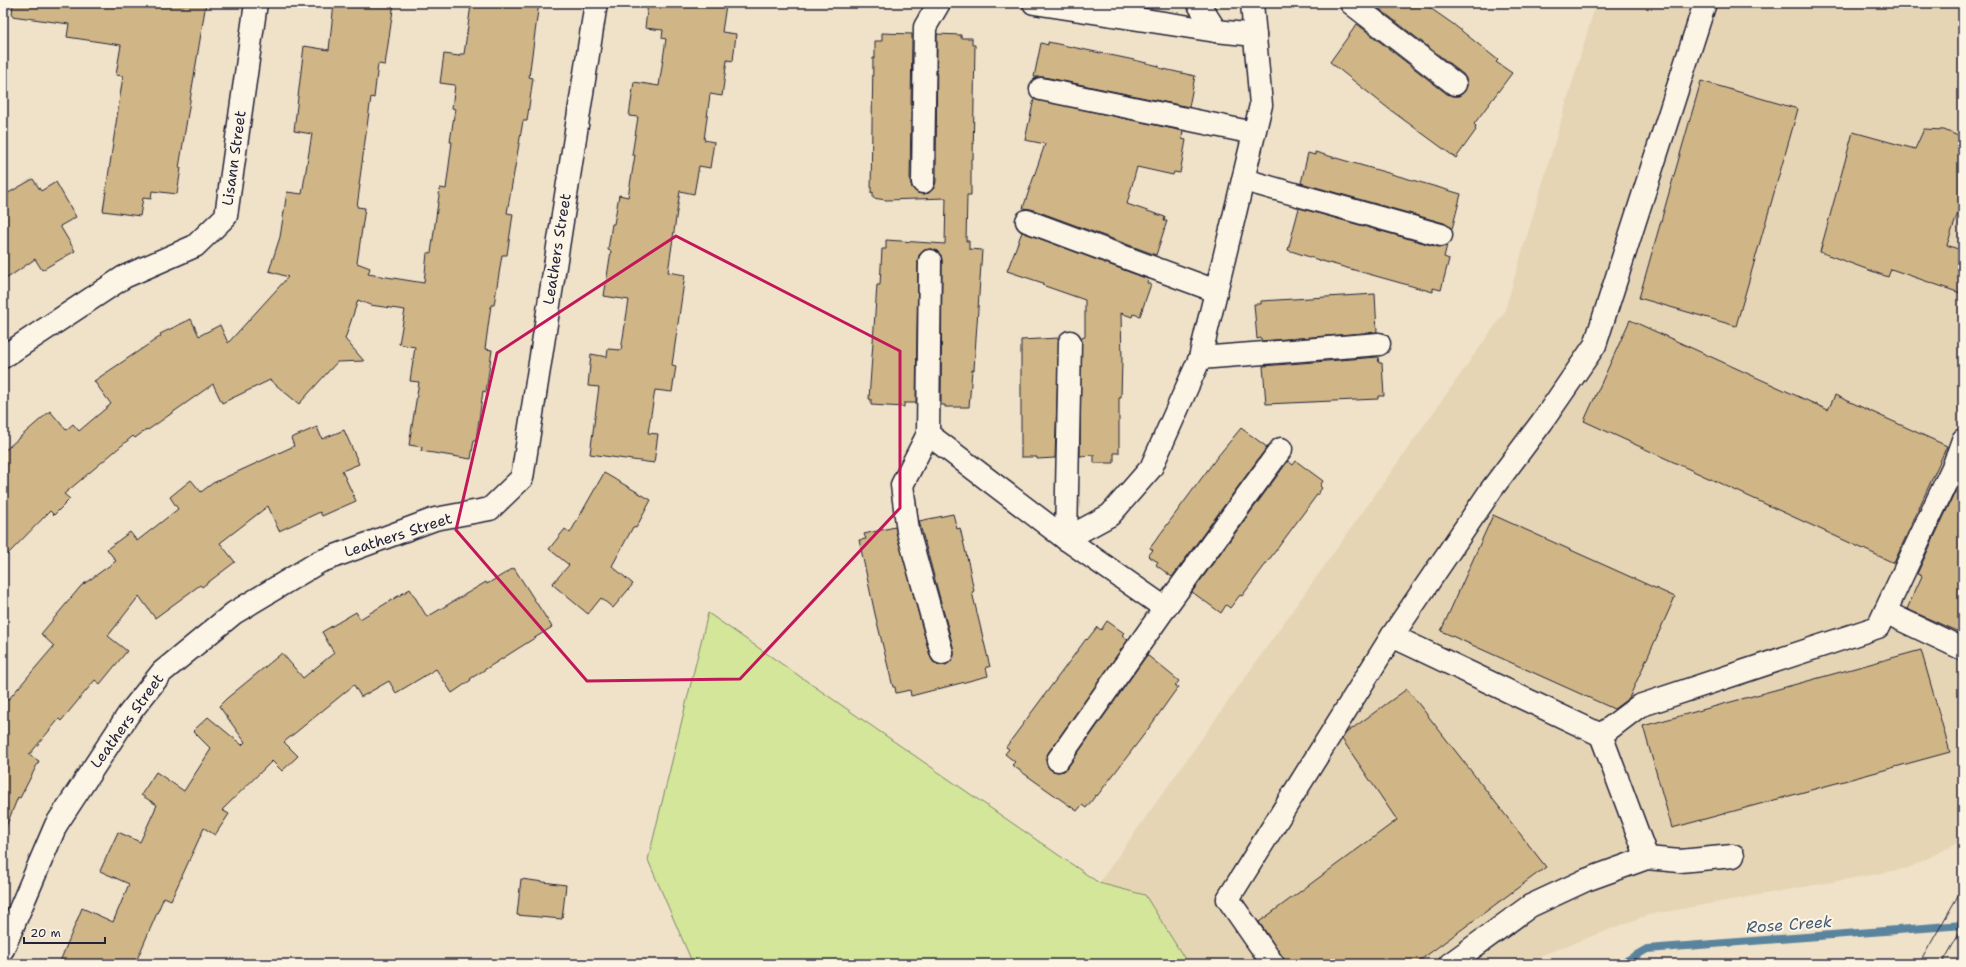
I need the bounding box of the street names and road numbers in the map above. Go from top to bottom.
street label: Lisann Street [217,109,251,207]
street label: Leathers Street [538,192,576,306]
street label: Leathers Street [342,508,454,562]
street label: Leathers Street [86,670,168,772]

